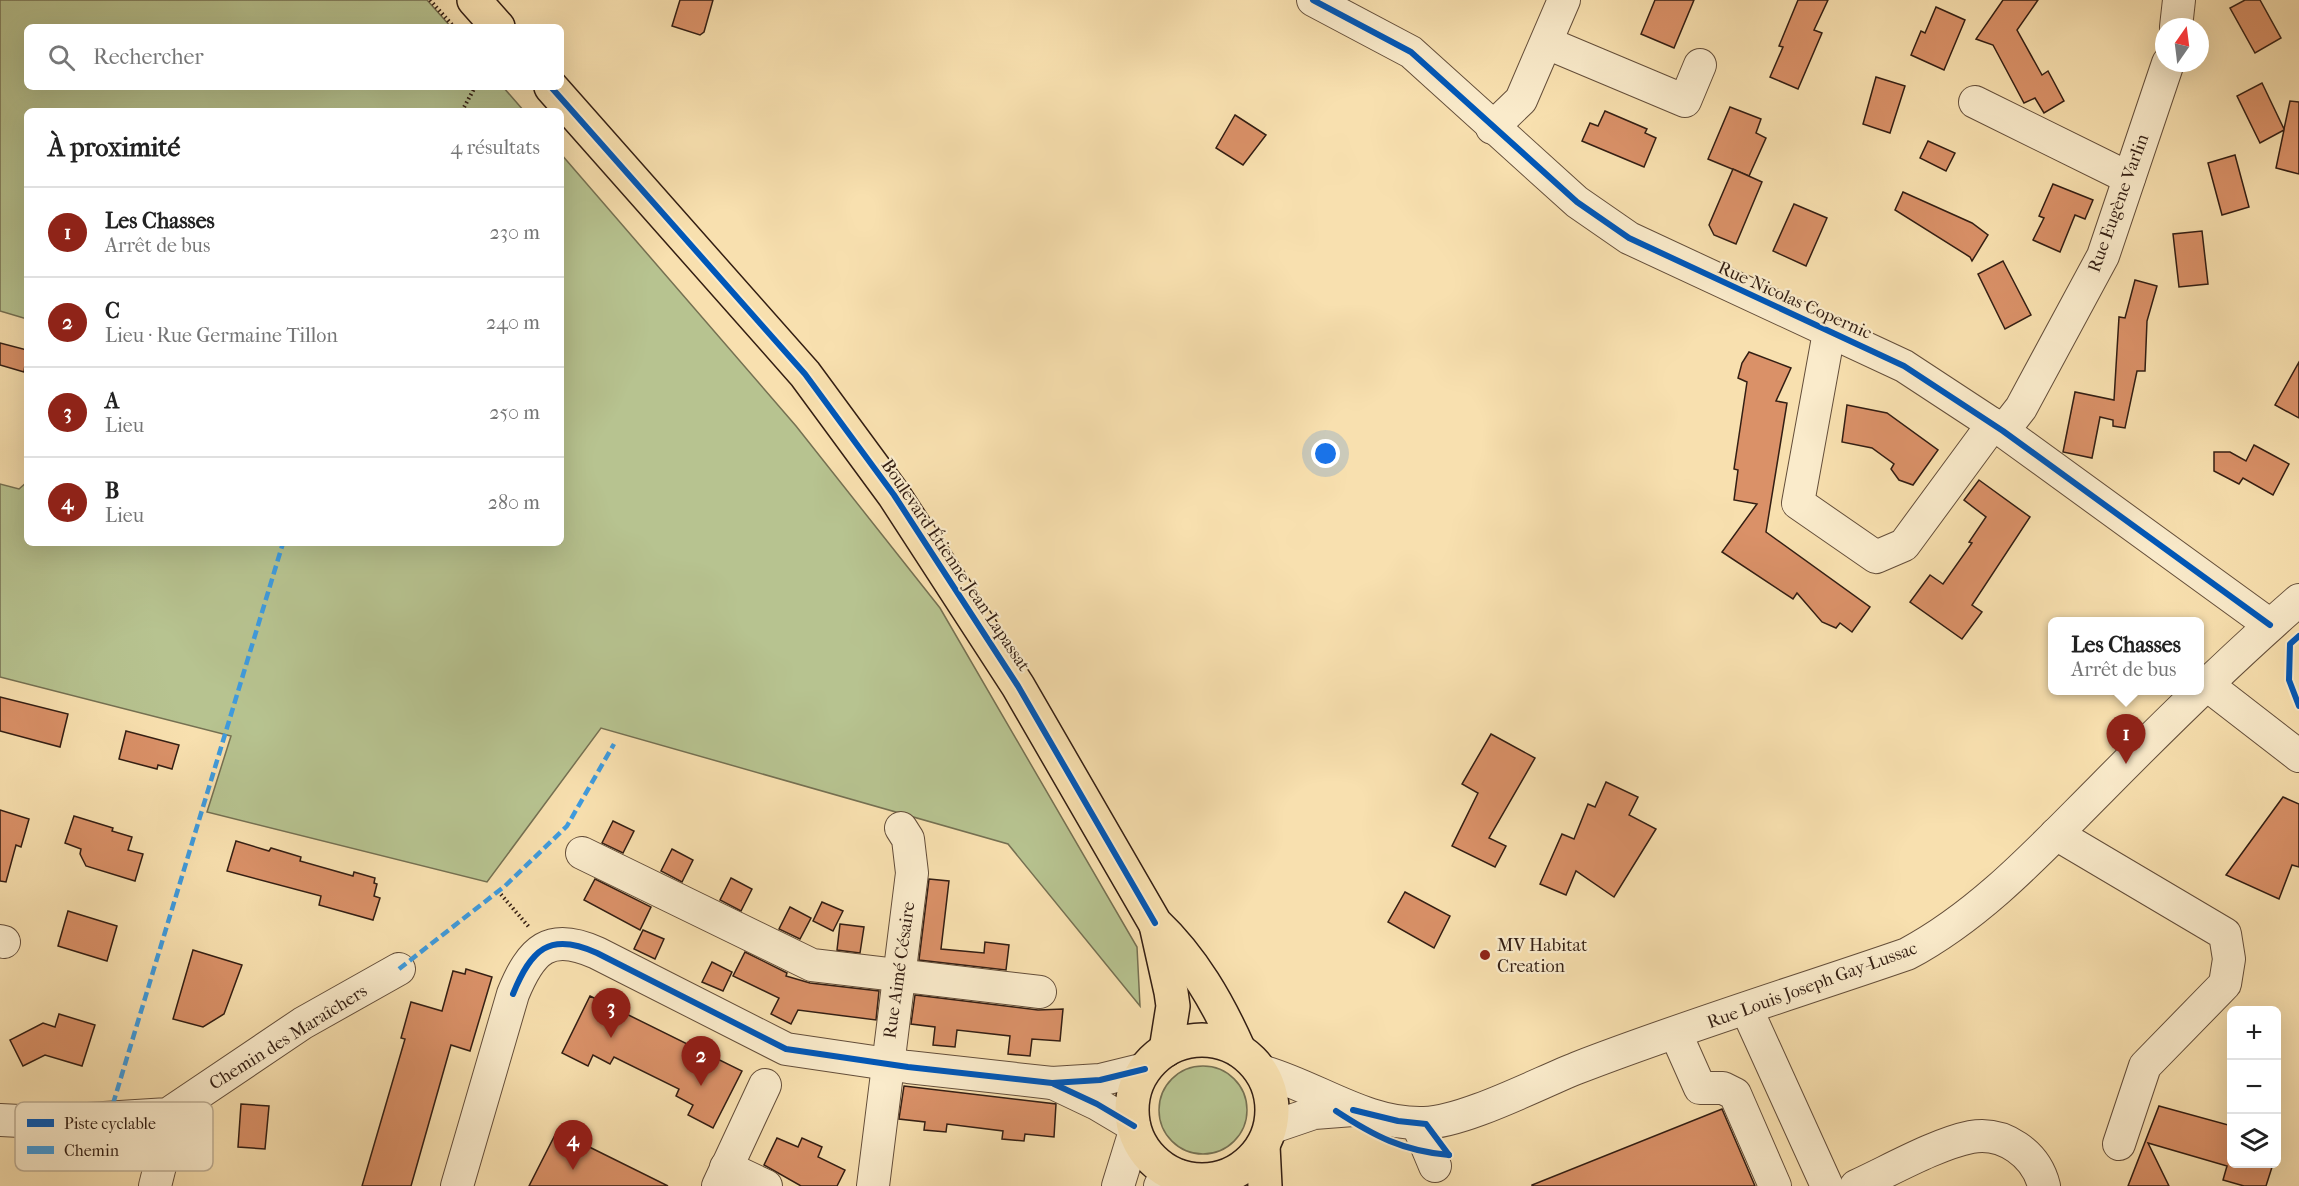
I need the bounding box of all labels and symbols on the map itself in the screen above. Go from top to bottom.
north arrow [2155,18,2209,72]
street label: Rue Eugène Varlin [2084,131,2153,275]
street label: Rue Nicolas Copernic [1715,257,1875,344]
your location [1311,439,1340,468]
street label: Boulevard Étienne Jean Lapassat [877,455,1036,676]
pin: 1 [2106,714,2146,764]
street label: Rue Aimé Césaire [879,900,920,1040]
place label: MV Habitat Creation [1497,935,1588,977]
street label: Rue Louis Joseph Gay-Lussac [1704,938,1920,1033]
marker: MV Habitat Creation [1478,948,1492,962]
street label: Chemin des Maraîchers [206,980,371,1095]
pin: 3 [592,988,630,1038]
pin: 2 [682,1036,720,1086]
legend [15,1102,213,1171]
text: Piste cyclable [64,1114,156,1133]
pin: 4 [554,1120,592,1170]
text: Chemin [64,1141,120,1160]

